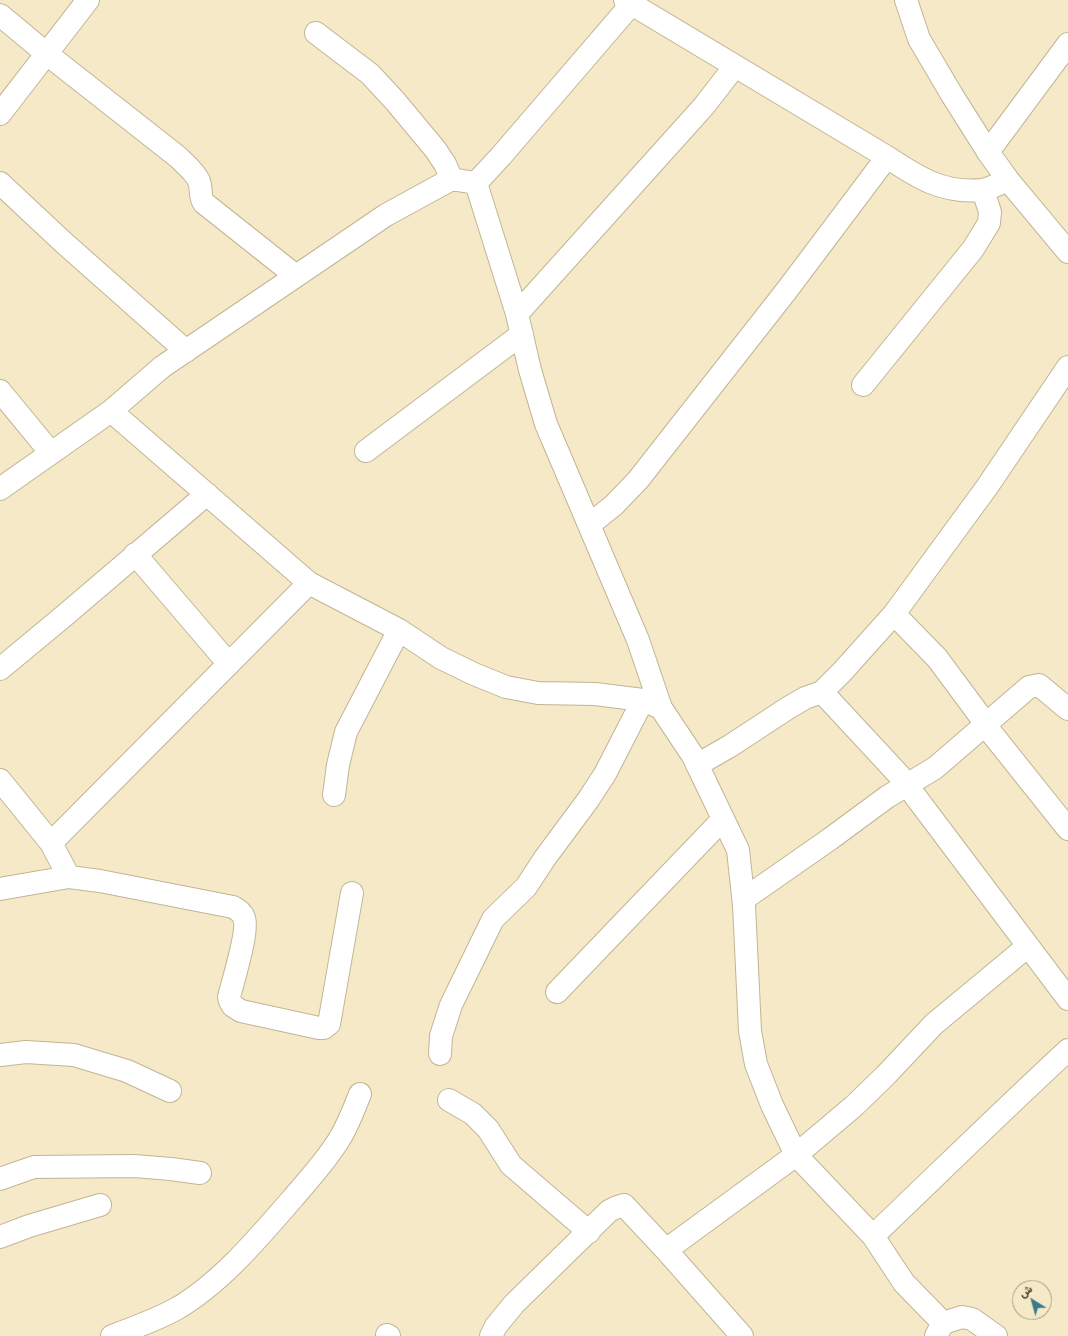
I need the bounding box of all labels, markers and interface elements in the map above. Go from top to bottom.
north arrow [1012,1280,1052,1320]
text: ش [1016,1282,1035,1301]

